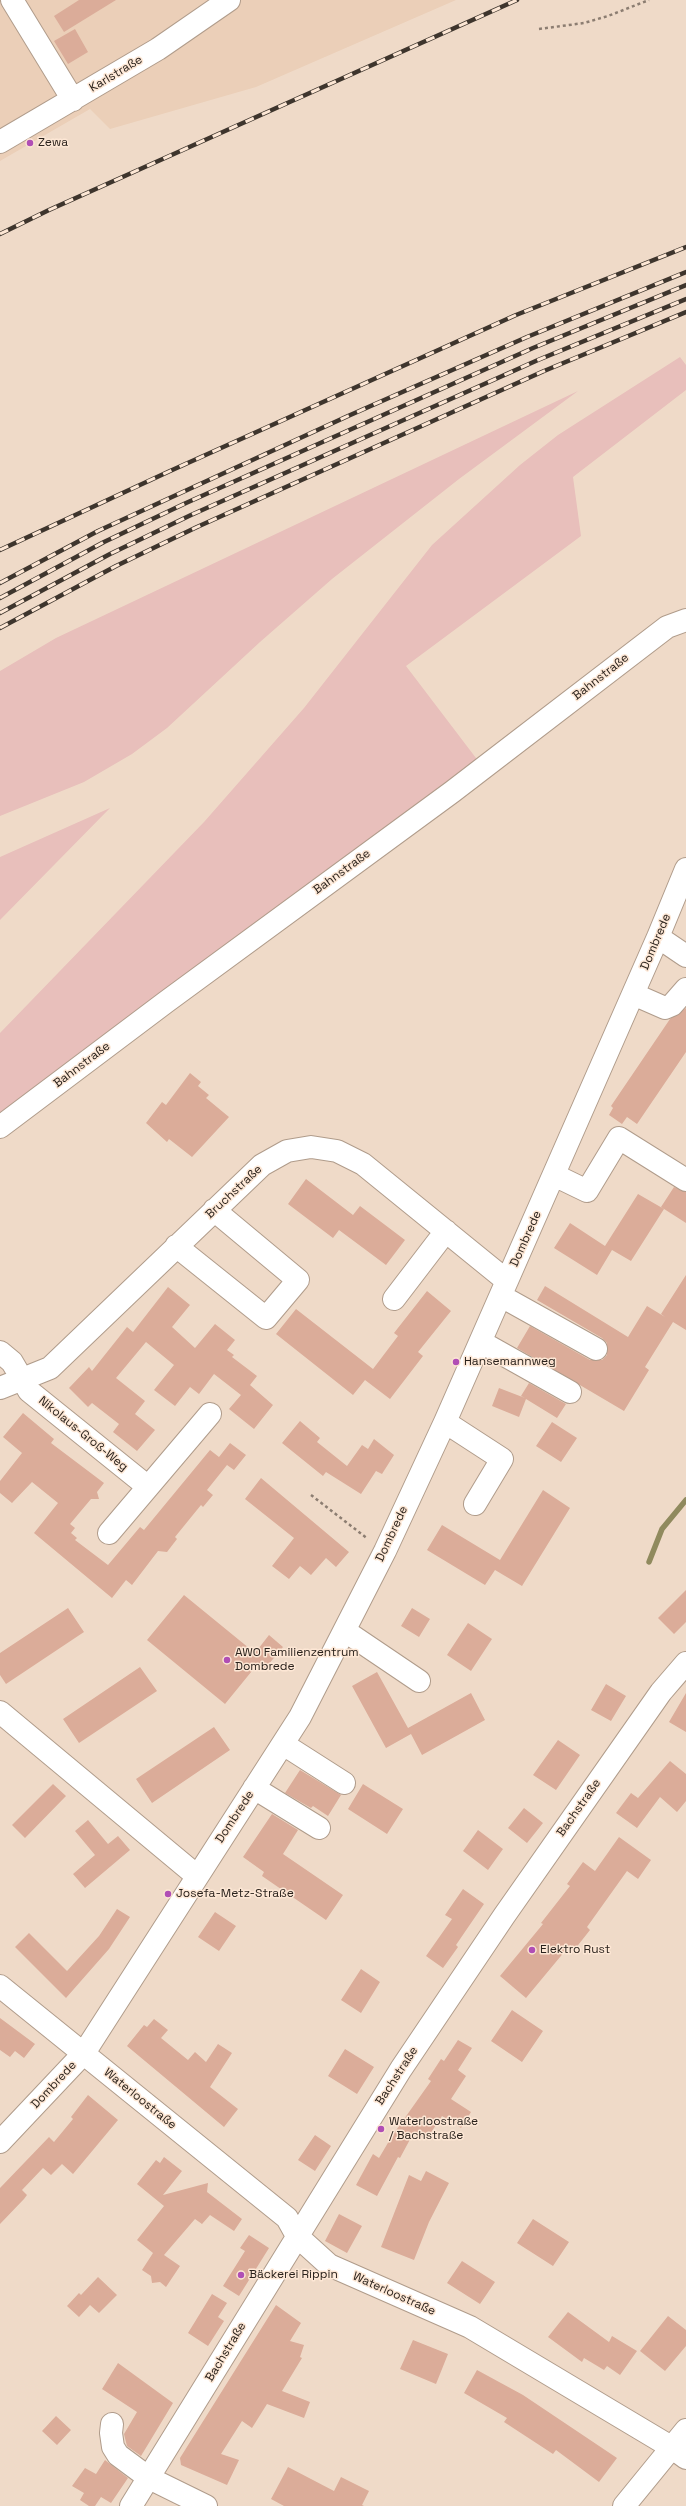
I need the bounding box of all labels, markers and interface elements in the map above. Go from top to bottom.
street label: Karlstraße [87,53,145,95]
place label: Zewa [38,136,68,150]
marker: Zewa [25,138,35,148]
street label: Bahnstraße [570,651,632,703]
street label: Bahnstraße [311,846,373,898]
street label: Dombrede [638,912,674,972]
street label: Bahnstraße [51,1039,113,1091]
street label: Bruchstraße [203,1162,265,1222]
street label: Dombrede [507,1209,545,1269]
place label: Hansemannweg [464,1355,556,1369]
marker: Hansemannweg [451,1357,461,1367]
street label: Nikolaus-Groß-Weg [35,1394,131,1474]
street label: Dombrede [373,1504,411,1564]
place label: AWO Familienzentrum Dombrede [235,1646,359,1674]
marker: AWO Familienzentrum Dombrede [222,1655,232,1665]
street label: Bachstraße [554,1777,604,1839]
street label: Dombrede [213,1788,257,1846]
place label: Josefa-Metz-Straße [176,1887,294,1901]
marker: Josefa-Metz-Straße [163,1889,173,1899]
place label: Elektro Rust [540,1943,610,1957]
marker: Elektro Rust [527,1945,537,1955]
street label: Bachstraße [373,2044,421,2108]
street label: Dombrede [28,2058,80,2112]
street label: Waterloostraße [101,2065,179,2133]
place label: Waterloostraße / Bachstraße [389,2115,478,2143]
marker: Waterloostraße / Bachstraße [376,2124,386,2134]
place label: Bäckerei Rippin [249,2268,338,2282]
street label: Waterloostraße [350,2269,438,2319]
marker: Bäckerei Rippin [236,2270,246,2280]
street label: Bachstraße [203,2320,249,2384]

